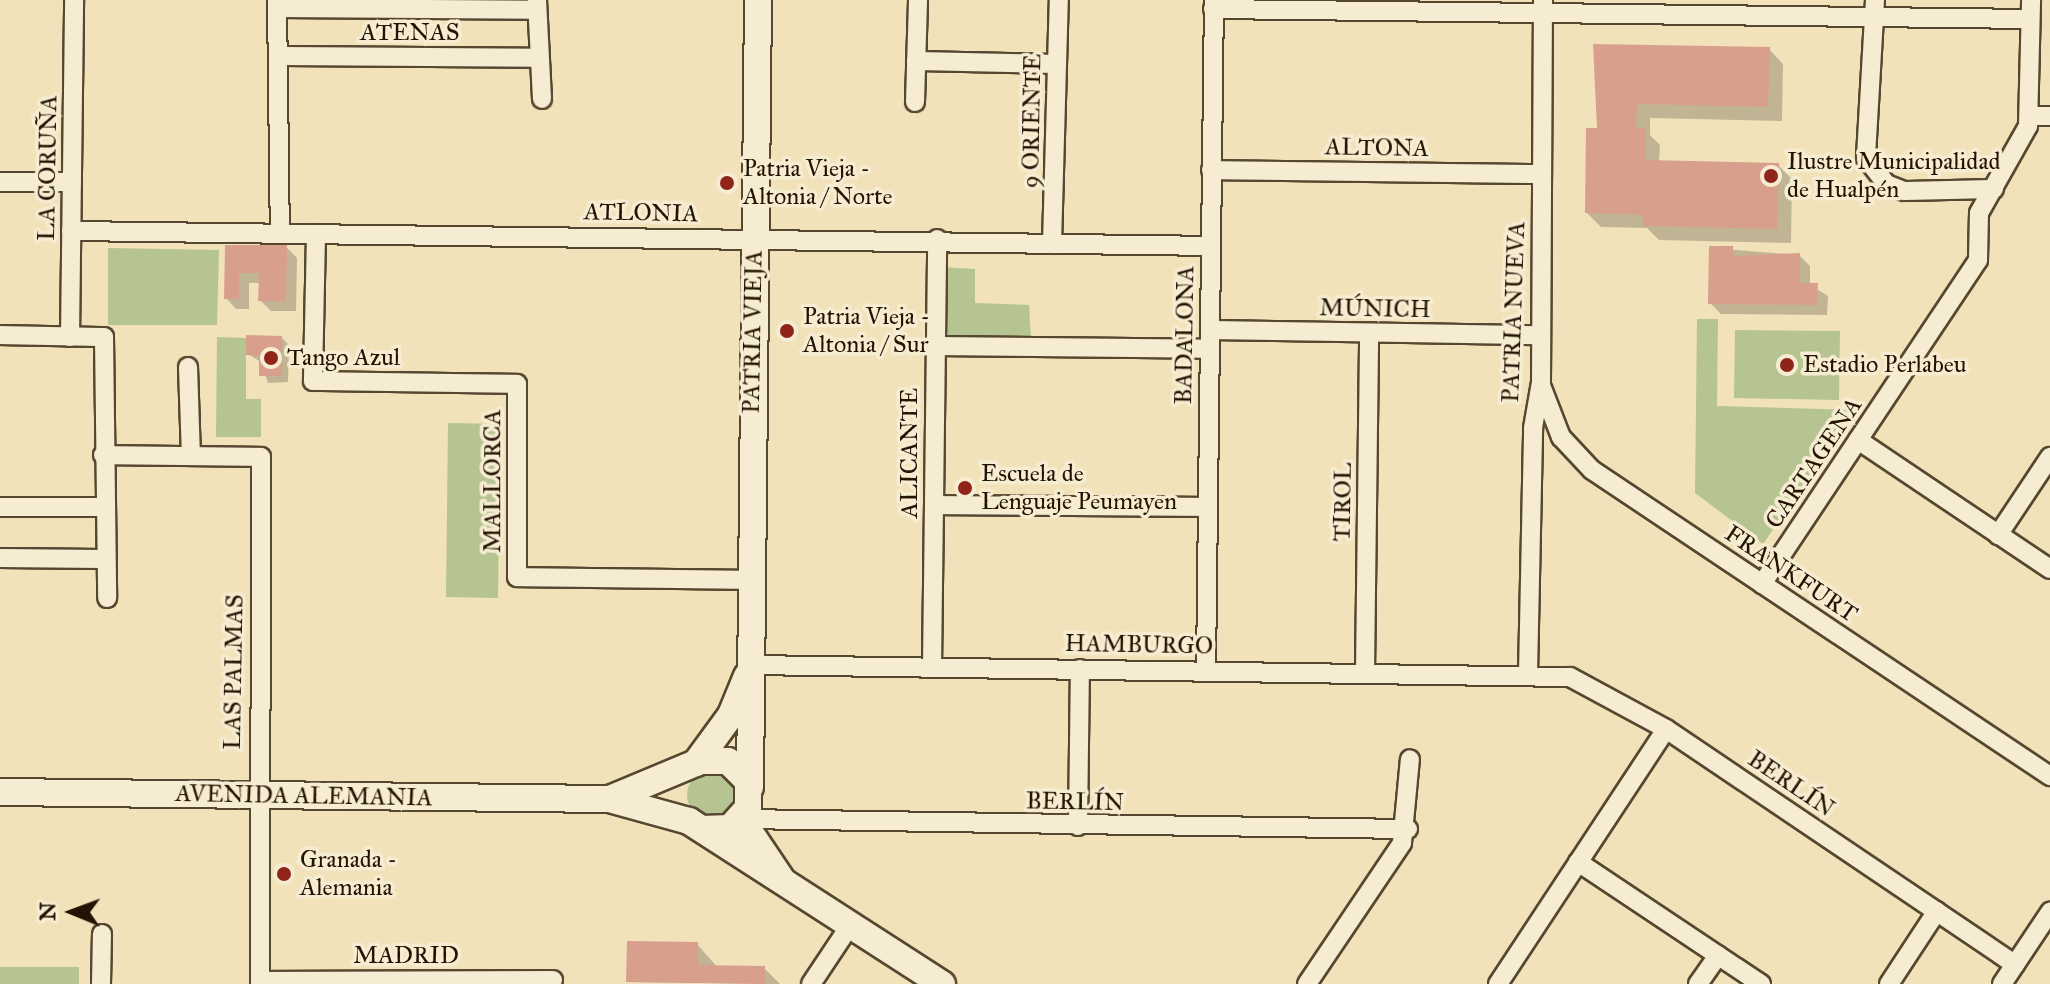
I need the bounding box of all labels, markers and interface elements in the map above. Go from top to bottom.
street label: ATENAS [360,19,460,47]
street label: 9 ORIENTE [1016,54,1048,188]
street label: LA CORUÑA [32,95,64,241]
street label: ALTONA [1325,133,1429,163]
place label: Ilustre Municipalidad de Hualpén [1787,148,2001,204]
place label: Patria Vieja - Altonia / Norte [743,155,892,211]
marker: Ilustre Municipalidad de Hualpén [1762,167,1780,185]
marker: Patria Vieja - Altonia / Norte [718,174,736,192]
street label: ATLONIA [584,198,698,228]
street label: PATRIA NUEVA [1496,221,1532,403]
street label: PATRIA VIEJA [737,250,769,414]
street label: BADALONA [1169,265,1201,405]
street label: MÚNICH [1319,294,1431,324]
place label: Patria Vieja - Altonia / Sur [803,303,930,359]
marker: Patria Vieja - Altonia / Sur [778,322,796,340]
place label: Tango Azul [287,344,400,372]
marker: Tango Azul [262,349,280,367]
place label: Estadio Perlabeu [1803,351,1967,379]
marker: Estadio Perlabeu [1778,356,1796,374]
street label: ALICANTE [896,388,924,518]
street label: CARTAGENA [1760,392,1868,534]
street label: MALLORCA [479,409,507,553]
place label: Escuela de Lenguaje Peumayen [981,460,1177,516]
street label: TIROL [1328,462,1358,542]
marker: Escuela de Lenguaje Peumayen [956,479,974,497]
street label: FRANKFURT [1719,519,1863,629]
street label: LAS PALMAS [218,594,250,750]
street label: HAMBURGO [1065,629,1213,661]
street label: BERLÍN [1742,745,1840,823]
street label: AVENIDA ALEMANIA [175,779,433,813]
street label: BERLÍN [1026,787,1124,817]
place label: Granada - Alemania [300,846,397,902]
marker: Granada - Alemania [275,865,293,883]
north arrow [32,872,112,952]
text: N [34,902,61,921]
street label: MADRID [353,942,459,970]

